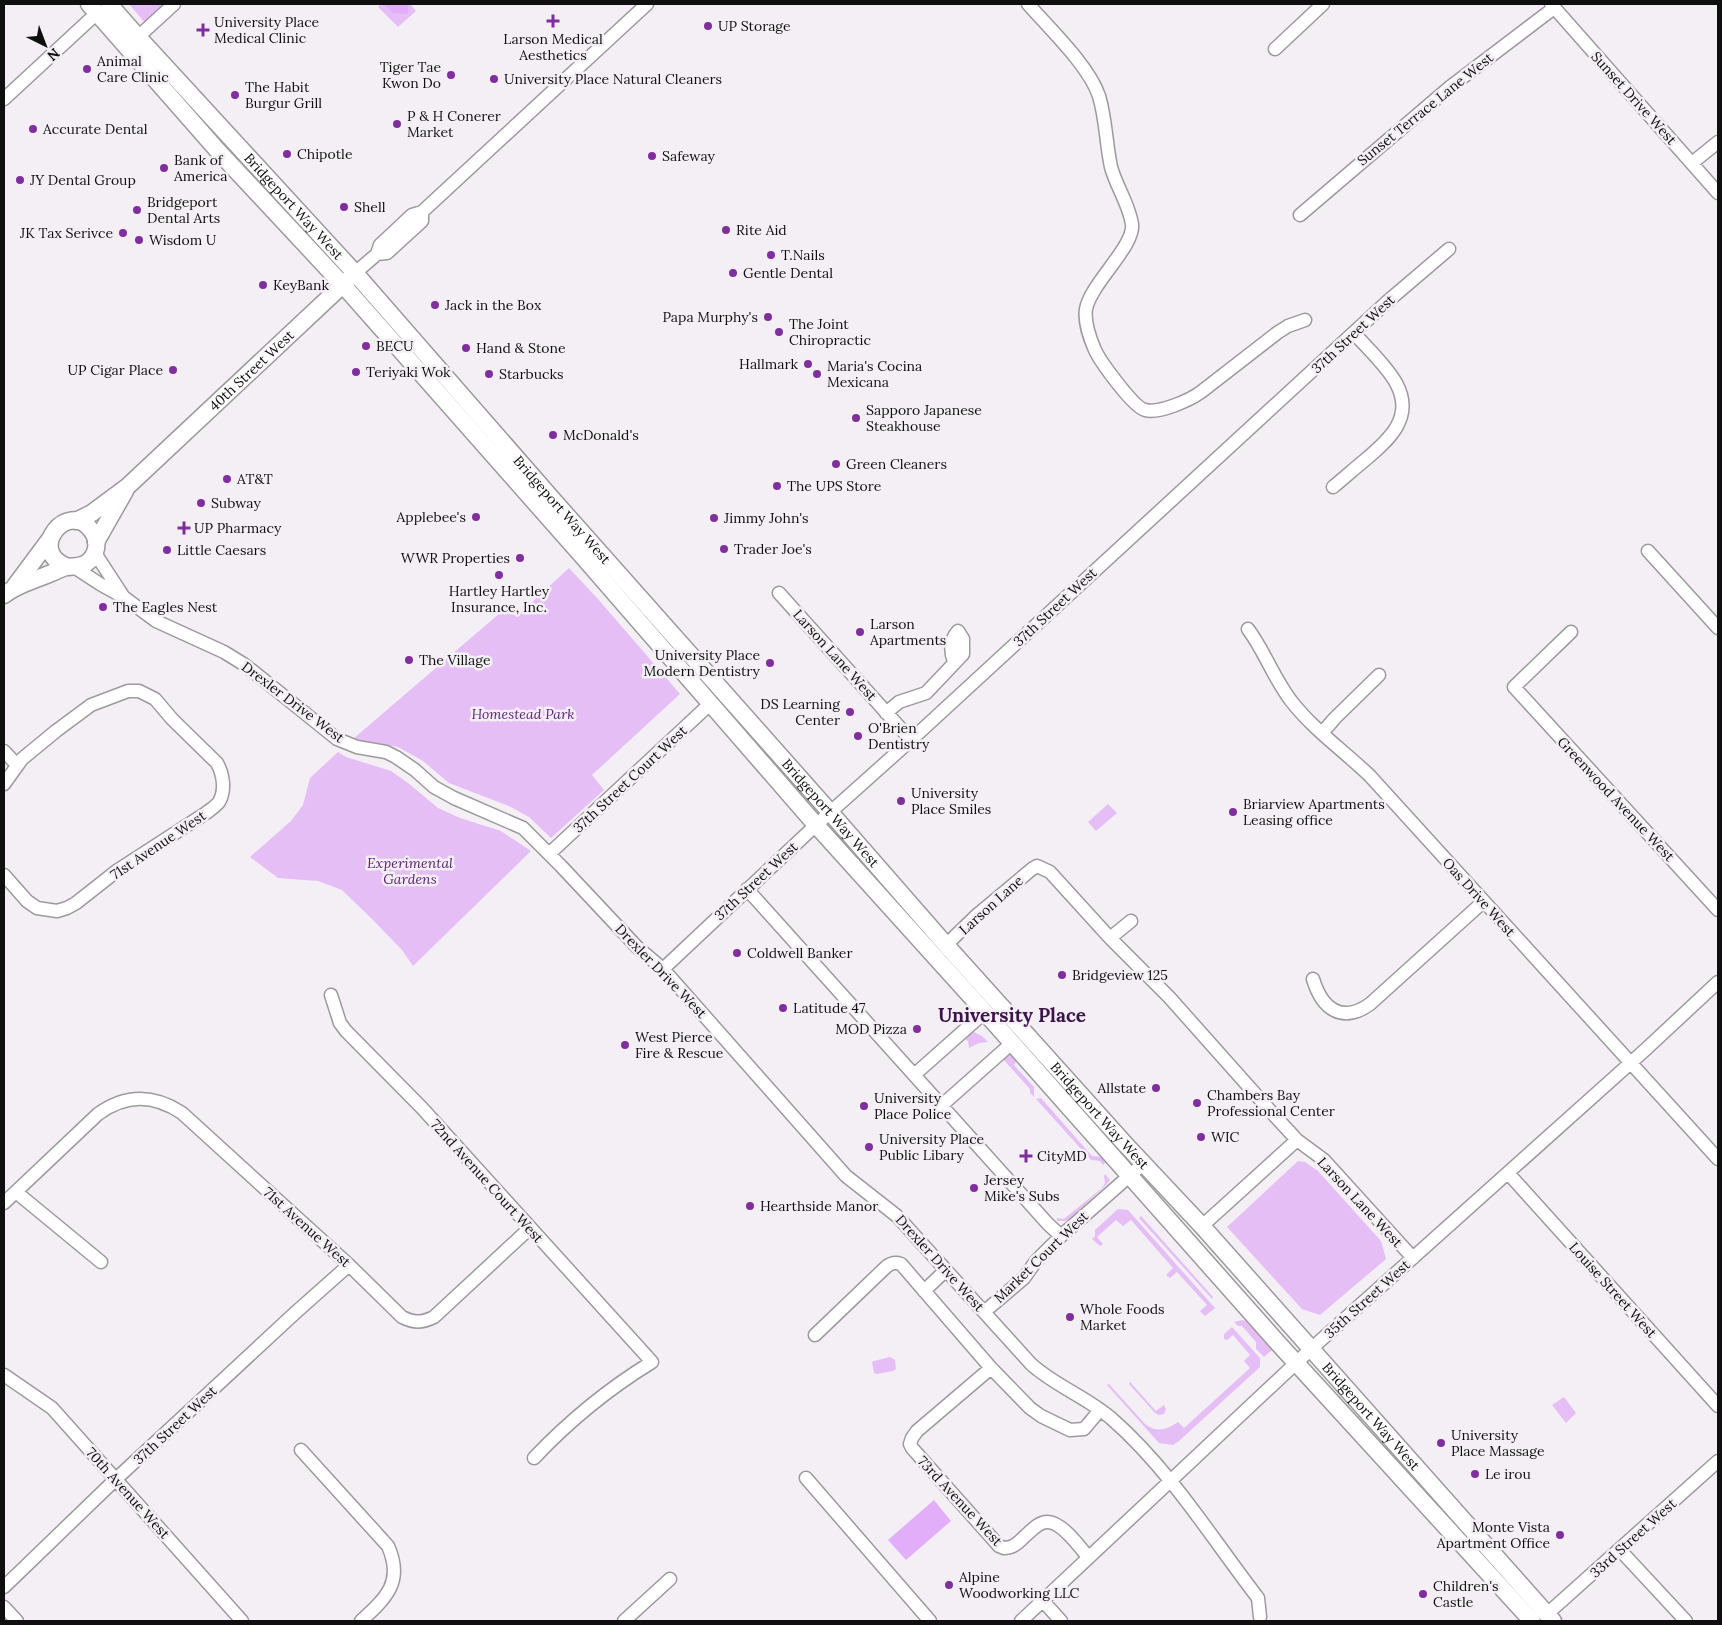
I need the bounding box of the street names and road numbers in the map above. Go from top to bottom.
street label: Sunset Terrace Lane West [1353,48,1497,169]
street label: Sunset Drive West [1587,48,1681,149]
street label: Bridgeport Way West [240,149,348,264]
street label: 37th Street West [1307,290,1399,377]
street label: 40th Street West [205,326,298,415]
street label: Bridgeport Way West [509,452,615,568]
street label: 37th Street West [1009,563,1101,650]
street label: Larson Lane West [789,606,881,705]
street label: Drexler Drive West [238,657,348,747]
street label: 37th Street Court West [569,721,691,836]
street label: Greenwood Avenue West [1554,733,1679,865]
street label: Bridgeport Way West [778,755,883,871]
street label: 71st Avenue West [107,806,210,884]
street label: 37th Street West [710,837,802,924]
street label: Oas Drive West [1439,854,1520,941]
street label: Larson Lane [955,871,1027,939]
street label: Drexler Drive West [611,920,711,1022]
street label: Bridgeport Way West [1047,1058,1153,1173]
street label: 72nd Avenue Court West [427,1115,548,1247]
street label: Larson Lane West [1314,1153,1407,1251]
street label: 71st Avenue West [260,1183,355,1271]
street label: Market Court West [990,1207,1092,1307]
street label: Drexler Drive West [892,1211,989,1316]
street label: Louise Street West [1565,1238,1661,1342]
street label: 35th Street West [1320,1255,1414,1342]
street label: Bridgeport Way West [1318,1358,1424,1474]
street label: 37th Street West [129,1381,221,1468]
street label: 70th Avenue West [82,1444,174,1543]
street label: 73rd Avenue West [914,1452,1007,1550]
street label: 33rd Street West [1586,1494,1680,1581]

